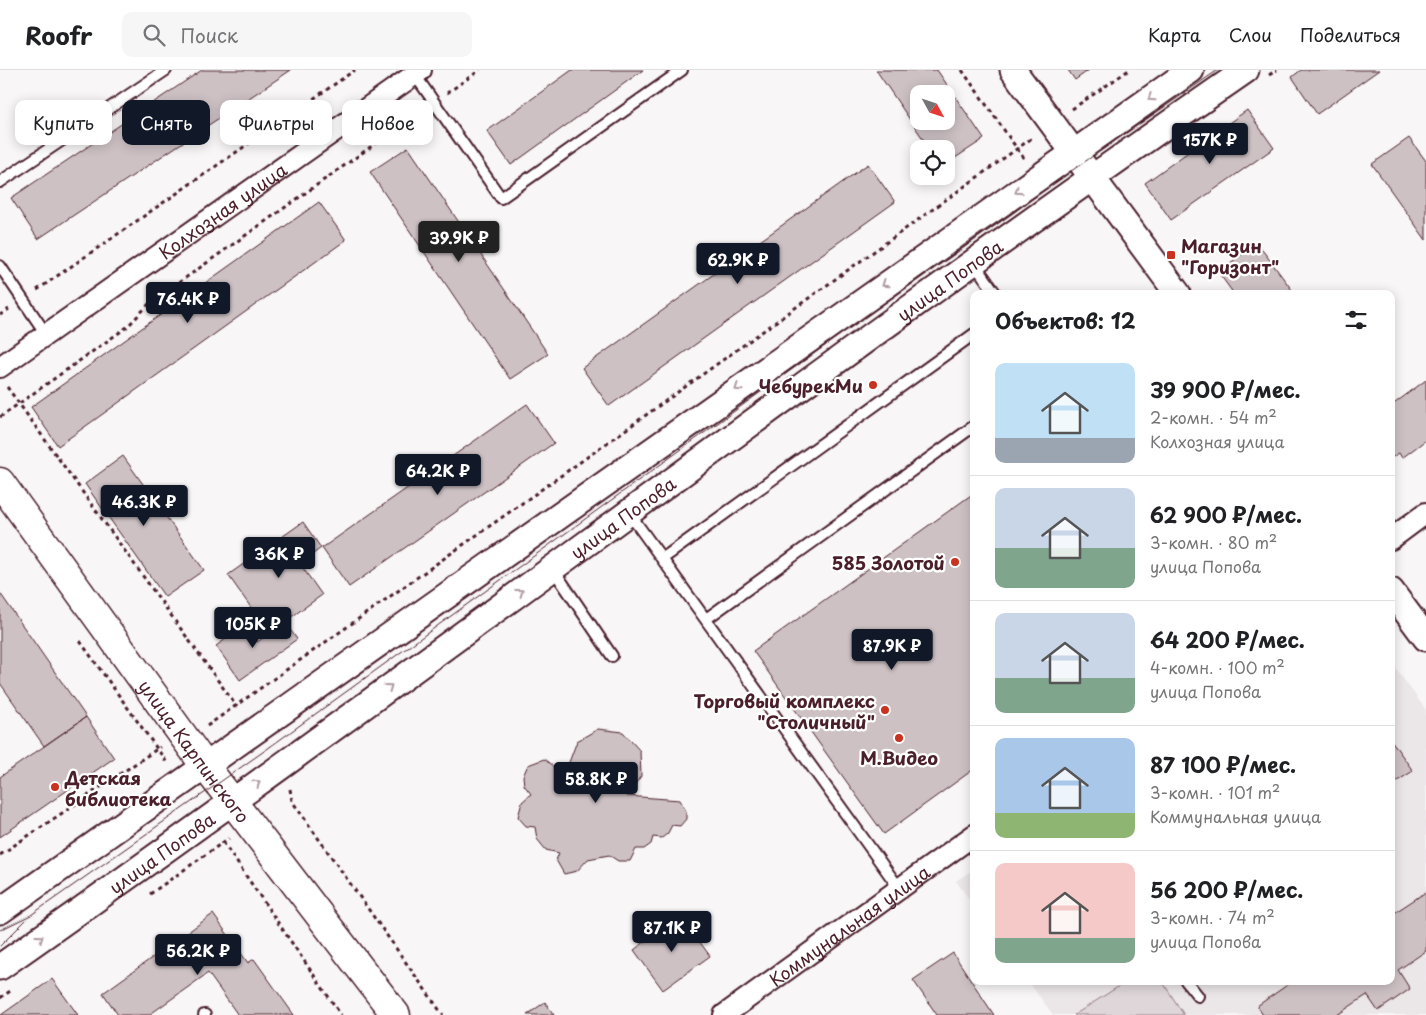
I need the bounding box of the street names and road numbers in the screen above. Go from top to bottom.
street label: Колхозная улица [153,155,292,265]
street label: улица Попова [891,232,1009,327]
street label: улица Попова [564,469,682,565]
street label: улица Карпинского [133,673,257,828]
street label: улица Попова [103,805,221,900]
street label: Коммунальная улица [763,857,936,992]

